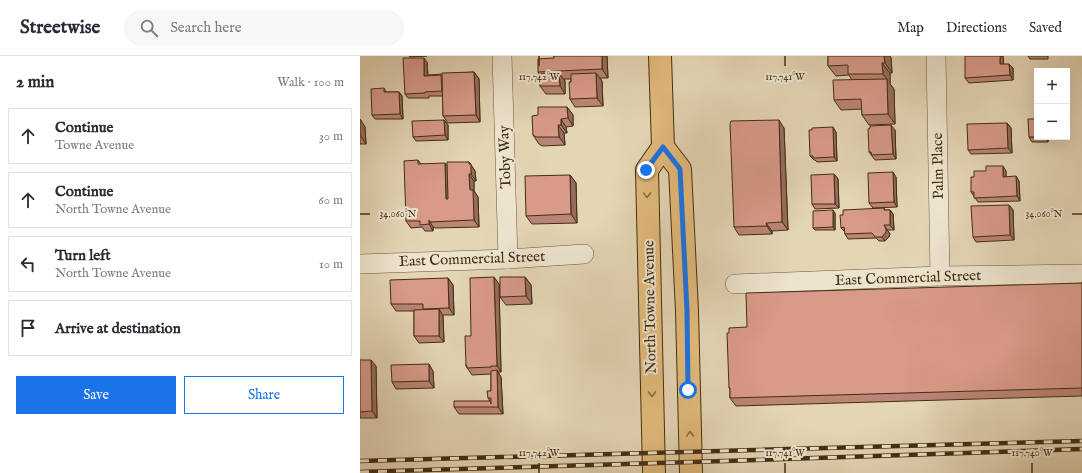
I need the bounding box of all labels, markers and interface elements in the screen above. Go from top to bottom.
search box [124,10,404,46]
text: Streetwise [20,16,100,40]
icon: search [138,17,160,39]
text: Search here [170,18,242,37]
text: Map [897,19,924,37]
text: Directions [946,19,1007,37]
text: Saved [1029,19,1062,37]
map controls [1034,68,1070,140]
button: + [1034,68,1070,104]
text: 117.742°W [519,71,560,84]
text: 117.741°W [765,71,805,84]
text: 2 min [16,72,54,93]
text: Walk · 100 m [277,74,344,91]
button: − [1034,104,1070,140]
text: Continue [55,118,113,137]
street label: Toby Way [494,124,516,189]
icon: ahead [17,125,39,147]
text: 30 m [319,128,343,145]
street label: Palm Place [928,132,948,199]
text: Towne Avenue [55,137,134,154]
route end [637,161,655,179]
text: Continue [55,182,113,201]
icon: ahead [17,189,39,211]
text: 60 m [318,192,343,209]
one-way arrow [643,192,651,198]
text: North Towne Avenue [55,201,171,218]
text: 34.060°N [380,208,417,221]
text: 34.060°N [1026,208,1063,221]
street label: North Towne Avenue [639,240,661,374]
text: Turn left [55,246,111,265]
street label: East Commercial Street [398,247,546,271]
icon: left [17,253,39,275]
text: 10 m [319,256,343,273]
text: North Towne Avenue [55,265,171,282]
street label: East Commercial Street [834,266,982,290]
icon: arrive [17,317,39,339]
text: Arrive at destination [55,319,181,338]
button: Save [16,376,176,414]
button: Share [184,376,344,414]
route start [679,381,697,399]
one-way arrow [648,391,656,397]
one-way arrow [685,431,694,437]
text: 117.742°W [519,447,560,460]
text: 117.741°W [765,447,805,460]
text: 117.740°W [1012,447,1053,460]

